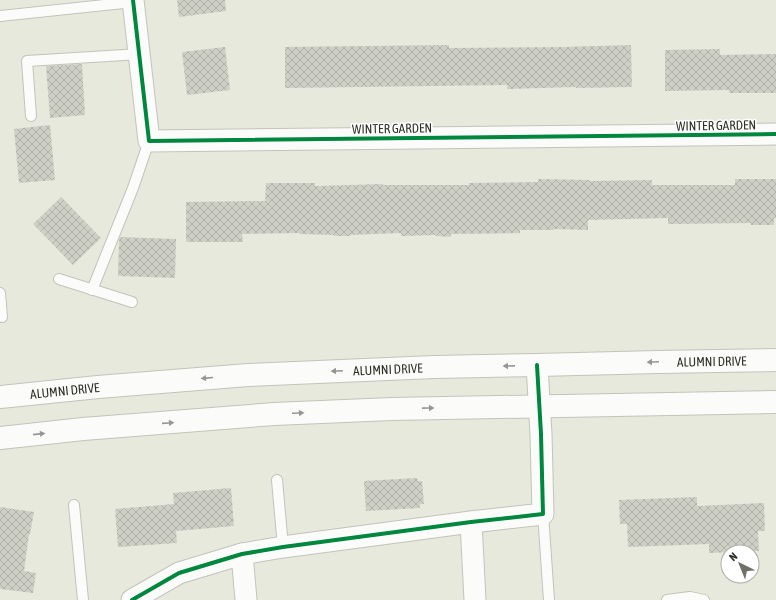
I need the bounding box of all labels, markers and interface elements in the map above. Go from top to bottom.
street label: WINTER GARDEN [676,117,756,134]
street label: WINTER GARDEN [352,120,432,137]
street label: ALUMNI DRIVE [677,353,747,370]
one-way arrow [646,359,659,365]
street label: ALUMNI DRIVE [353,360,423,378]
one-way arrow [502,363,515,369]
one-way arrow [330,368,343,374]
one-way arrow [201,375,213,382]
street label: ALUMNI DRIVE [29,380,101,402]
one-way arrow [422,405,435,411]
one-way arrow [292,410,304,417]
one-way arrow [162,419,174,426]
one-way arrow [33,430,45,437]
north arrow [720,544,760,584]
text: N [727,550,740,563]

